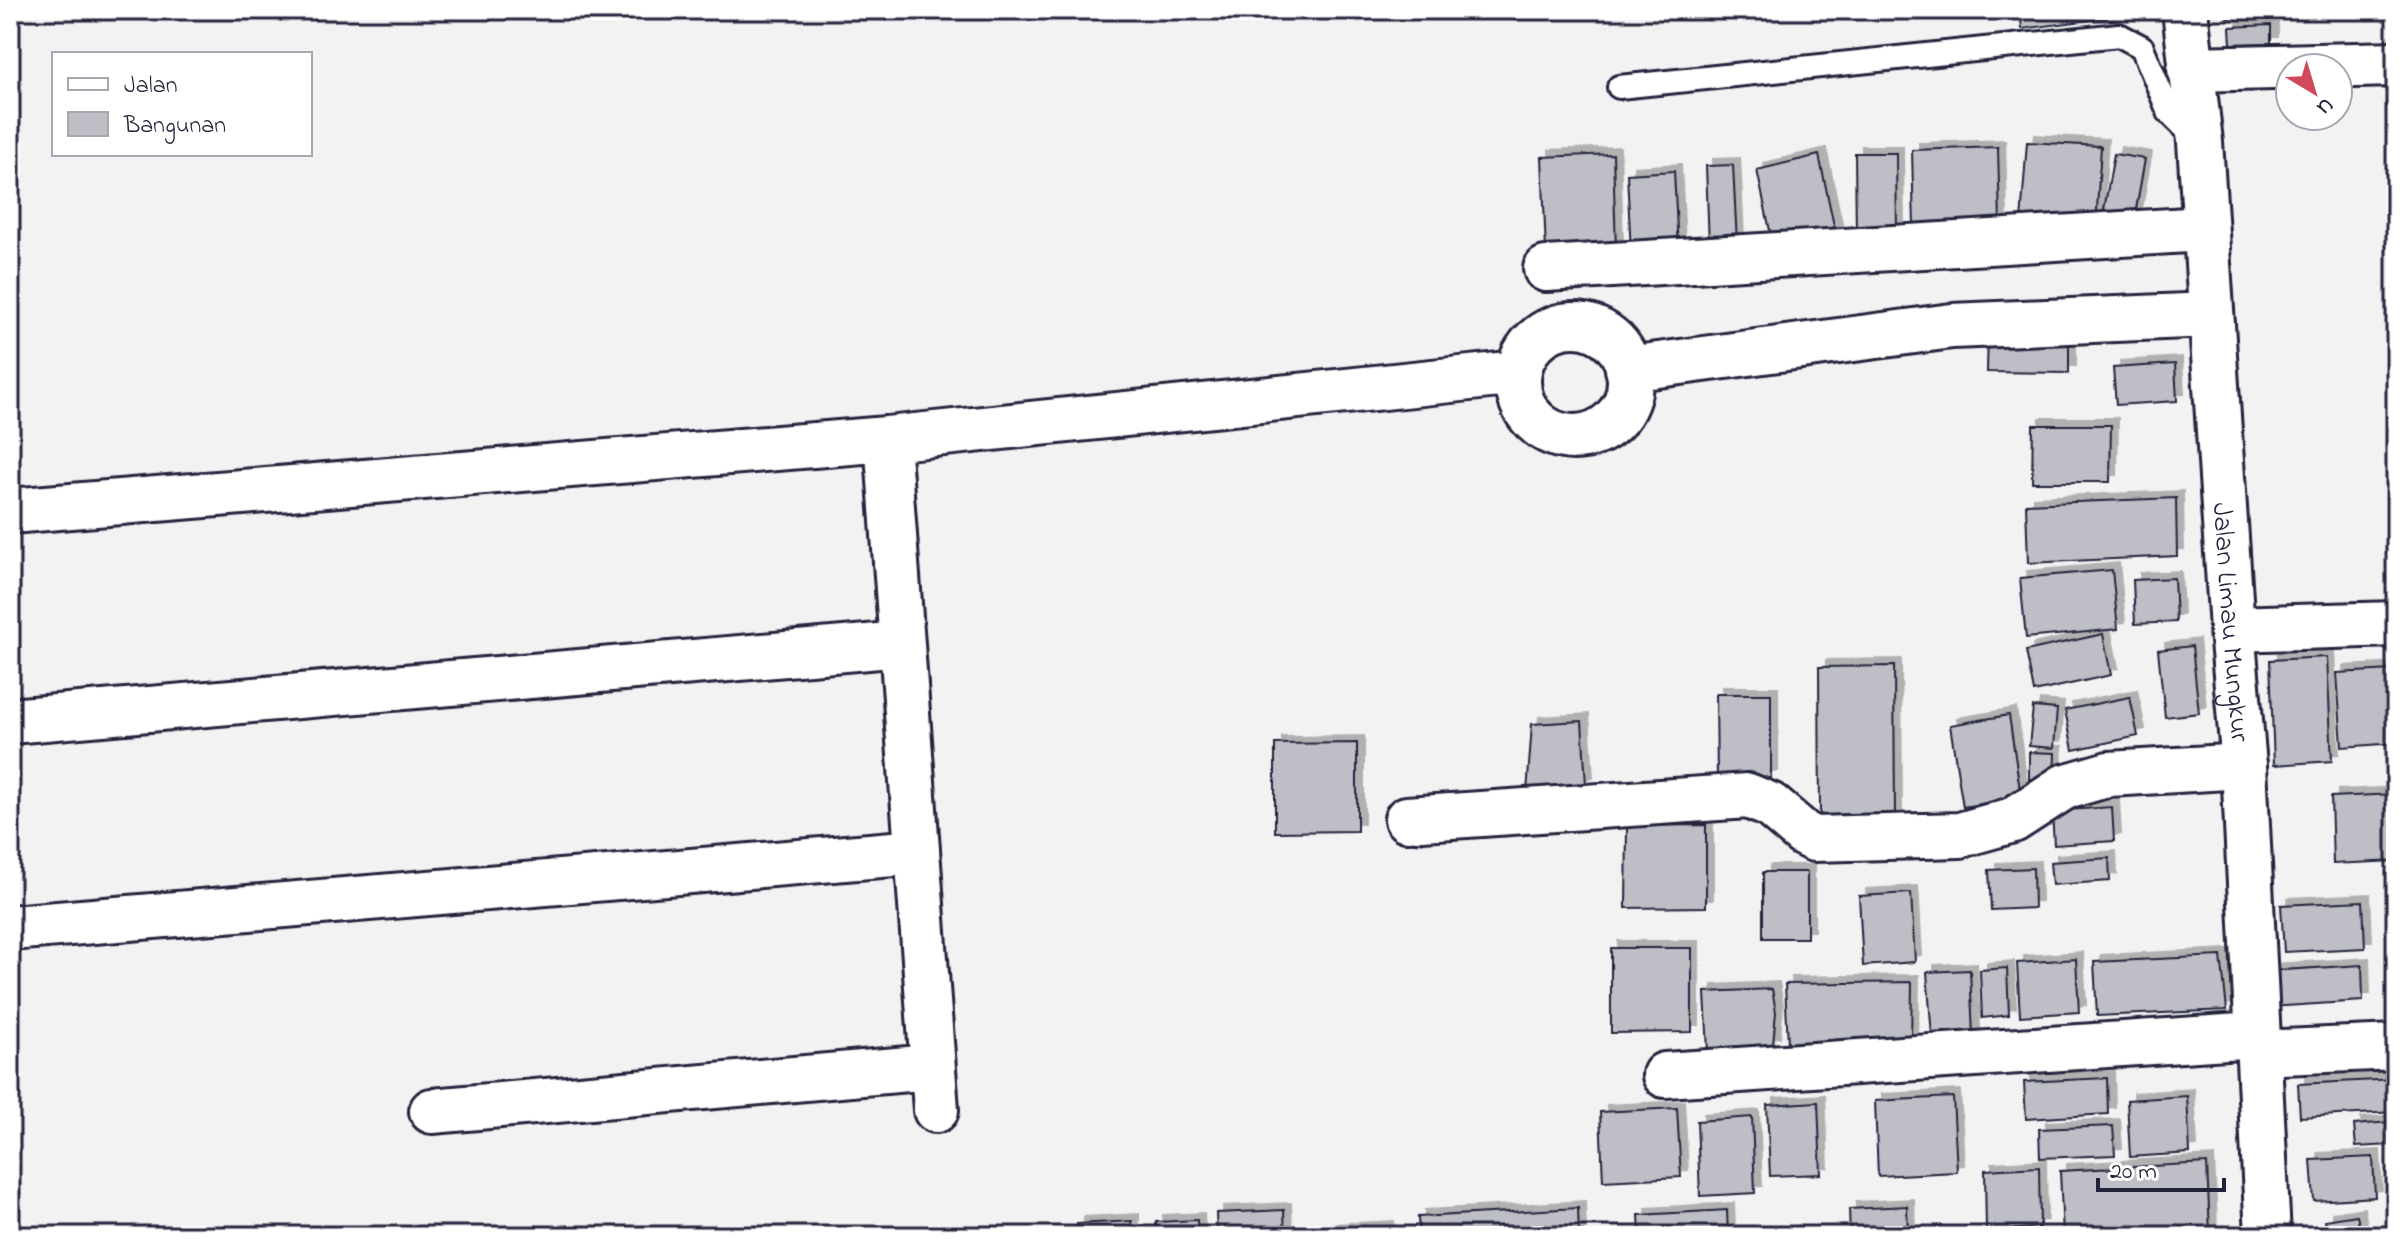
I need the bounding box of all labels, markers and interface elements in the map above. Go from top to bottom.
legend [52,52,312,156]
north arrow [2274,52,2354,132]
text: Jalan [124,69,178,104]
text: U [2309,89,2340,122]
text: Bangunan [123,109,226,144]
street label: Jalan Limau Mungkur [2200,501,2259,744]
scale bar [2098,1142,2224,1192]
text: 20 m [2110,1155,2157,1190]

